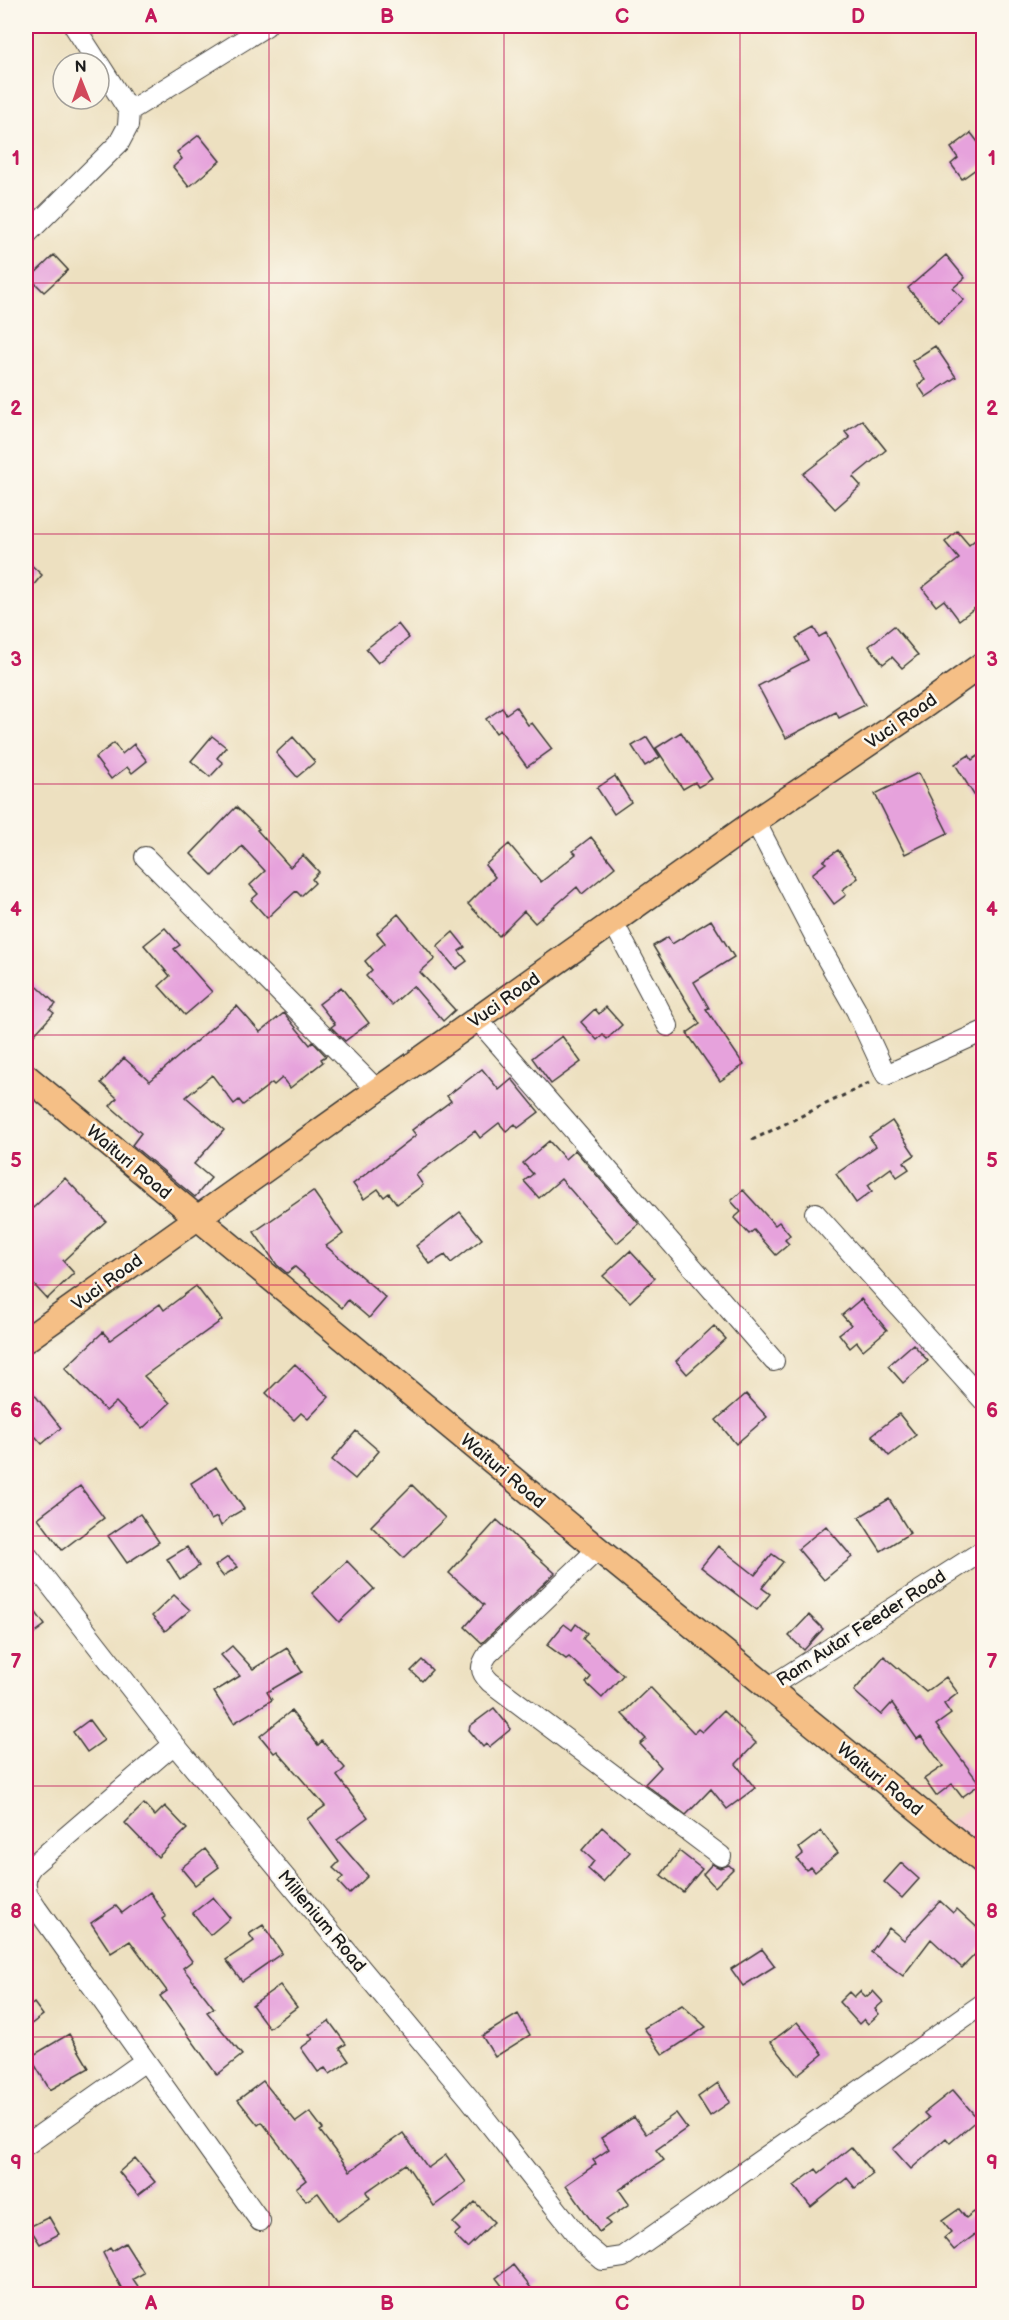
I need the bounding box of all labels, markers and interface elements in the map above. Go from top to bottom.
text: A [144,5,158,29]
text: B [380,5,394,29]
text: C [615,5,629,29]
text: D [851,5,865,29]
north arrow [51,51,111,111]
text: N [75,58,87,77]
text: 1 [12,147,20,171]
text: 1 [988,147,996,171]
text: 2 [10,397,22,421]
text: 2 [986,397,998,421]
text: 3 [10,648,22,672]
text: 3 [986,648,998,672]
street label: Vuci Road [861,689,941,754]
text: 4 [10,898,22,922]
text: 4 [986,898,998,922]
street label: Vuci Road [464,968,544,1033]
street label: Waituri Road [82,1121,175,1204]
text: 5 [10,1149,22,1173]
text: 5 [986,1149,998,1173]
street label: Vuci Road [68,1250,147,1315]
text: 6 [10,1399,22,1423]
text: 6 [986,1399,998,1423]
street label: Waituri Road [456,1430,549,1513]
street label: Ram Autar Feeder Road [773,1566,950,1691]
text: 7 [10,1650,22,1674]
text: 7 [986,1650,998,1674]
street label: Waituri Road [833,1738,927,1820]
street label: Millenium Road [273,1866,370,1976]
text: 8 [10,1900,22,1924]
text: 8 [986,1900,998,1924]
text: 9 [10,2151,22,2175]
text: 9 [986,2151,998,2175]
text: A [144,2292,158,2316]
text: B [380,2292,394,2316]
text: C [615,2292,629,2316]
text: D [851,2292,865,2316]

